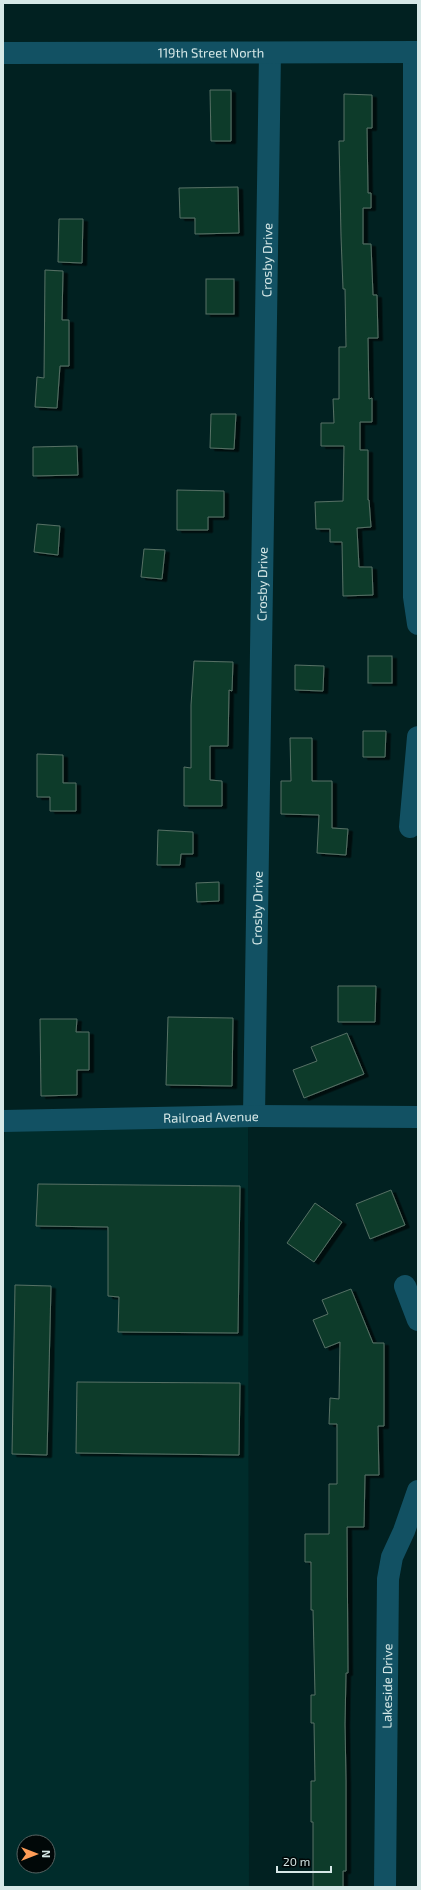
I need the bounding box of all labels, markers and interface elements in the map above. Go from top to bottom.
street label: 119th Street North [158,44,264,61]
street label: Crosby Drive [258,223,275,297]
street label: Crosby Drive [253,547,271,621]
street label: Crosby Drive [249,871,266,945]
street label: Railroad Avenue [163,1108,259,1126]
street label: Lakeside Drive [379,1643,395,1729]
north arrow [16,1834,56,1874]
scale bar [277,1848,331,1874]
text: N [40,1850,53,1858]
text: 20 m [283,1854,310,1868]

